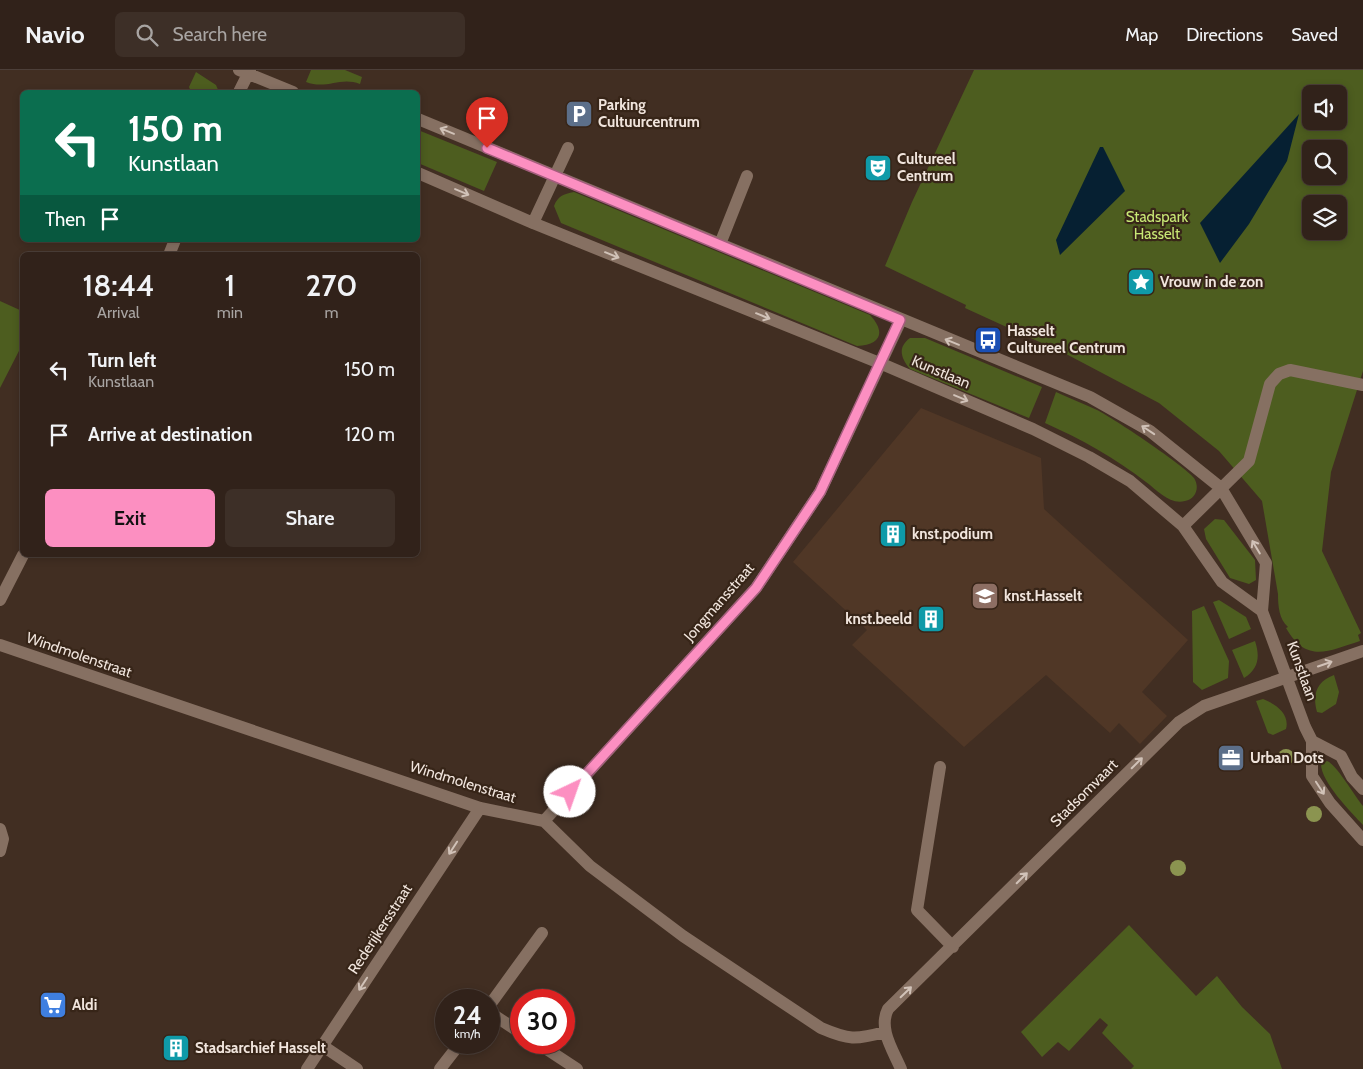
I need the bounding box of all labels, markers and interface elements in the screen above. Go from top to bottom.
search box [115,12,465,57]
text: Navio [25,20,85,49]
icon: search [133,21,161,49]
text: Search here [173,23,267,46]
text: Map [1125,24,1158,46]
text: Directions [1186,24,1263,46]
text: Saved [1291,24,1338,46]
map controls [1302,85,1347,240]
button: sound [1302,85,1347,130]
place label: Parking Cultuurcentrum [598,96,700,131]
pin [466,97,508,148]
parking icon: Parking Cultuurcentrum [564,99,594,129]
icon: arrive [473,104,501,132]
text: 150 m [128,107,223,150]
icon: left [45,110,110,175]
one-way arrow [440,126,455,135]
button: search [1302,140,1347,185]
text: Kunstlaan [128,150,219,177]
place label: Cultureel Centrum [897,150,956,185]
theatre icon: Cultureel Centrum [863,153,893,183]
one-way arrow [454,187,469,197]
button: layers [1302,195,1347,240]
icon: arrive [96,205,124,233]
text: Then [45,208,86,231]
park label: Stadspark Hasselt [1126,208,1188,243]
one-way arrow [604,250,619,260]
text: 18:44 [83,267,154,304]
text: 1 [225,267,235,304]
text: 270 [306,267,357,304]
place icon: Vrouw in de zon [1126,267,1156,297]
place label: Vrouw in de zon [1160,273,1263,291]
text: Arrival [97,303,140,322]
text: min [217,303,243,322]
text: m [324,303,339,322]
one-way arrow [755,312,770,321]
place label: Hasselt Cultureel Centrum [1007,322,1125,357]
bus stop icon: Hasselt Cultureel Centrum [973,325,1003,355]
one-way arrow [945,336,960,346]
text: Turn left [88,349,156,372]
street label: Kunstlaan [909,352,973,392]
icon: left [45,356,73,384]
text: 150 m [344,358,395,381]
text: Kunstlaan [88,372,154,391]
one-way arrow [953,394,968,404]
icon: arrive [45,421,73,449]
text: Arrive at destination [88,423,252,446]
text: 120 m [345,423,395,446]
one-way arrow [1141,425,1155,435]
button: Exit [45,489,215,547]
button: Share [225,489,395,547]
building icon: knst.podium [878,519,908,549]
place label: knst.podium [912,525,993,543]
one-way arrow [1251,541,1261,555]
street label: Jongmansstraat [679,559,758,646]
school or university icon: knst.Hasselt [970,581,1000,611]
place label: knst.Hasselt [1004,587,1082,605]
building icon: knst.beeld [916,604,946,634]
place label: knst.beeld [845,610,912,628]
street label: Windmolenstraat [24,629,134,681]
street label: Kunstlaan [1283,639,1321,703]
one-way arrow [1316,659,1332,668]
office icon: Urban Dots [1216,743,1246,773]
place label: Urban Dots [1250,749,1324,767]
street label: Stadsomvaart [1047,756,1121,830]
street label: Windmolenstraat [408,757,518,807]
one-way arrow [1131,757,1143,770]
position arrow [543,765,595,817]
one-way arrow [1316,780,1326,794]
one-way arrow [448,841,458,855]
one-way arrow [1016,872,1028,884]
street label: Rederijkersstraat [344,881,416,977]
one-way arrow [358,977,369,991]
one-way arrow [900,986,912,998]
speed limit sign: 30 [510,989,575,1054]
supermarket icon: Aldi [38,990,68,1020]
place label: Aldi [72,996,97,1014]
text: 24 [453,1000,482,1030]
text: km/h [454,1026,481,1041]
building icon: Stadsarchief Hasselt [161,1033,191,1063]
place label: Stadsarchief Hasselt [195,1039,326,1057]

